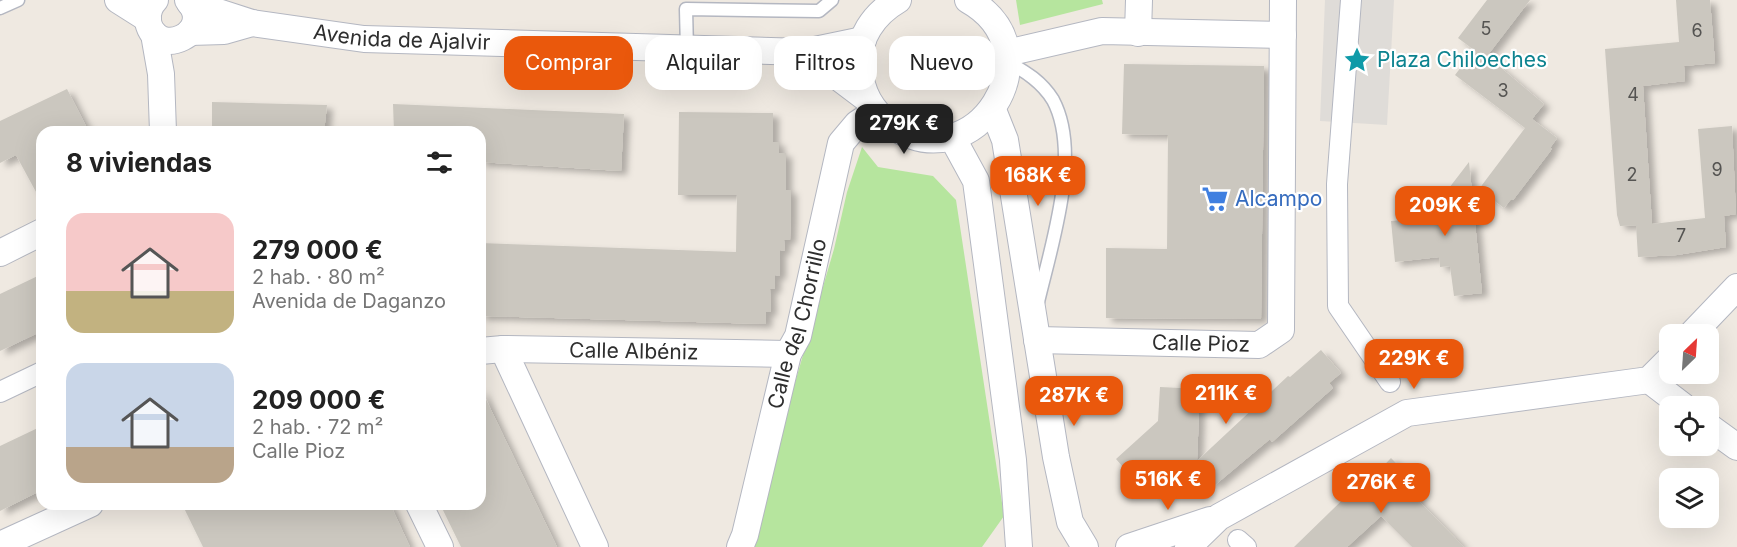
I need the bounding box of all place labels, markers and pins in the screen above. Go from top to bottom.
place icon: Plaza Chiloeches [1342,45,1372,75]
place label: Plaza Chiloeches [1377,47,1547,72]
pin: 279K € [855,104,953,155]
pin: 168K € [989,156,1087,207]
supermarket icon: Alcampo [1200,184,1230,214]
place label: Alcampo [1235,186,1322,211]
pin: 209K € [1396,186,1494,237]
pin: 229K € [1365,339,1463,390]
pin: 211K € [1177,374,1275,425]
pin: 287K € [1025,376,1123,427]
pin: 516K € [1119,460,1217,511]
pin: 276K € [1332,463,1430,514]

